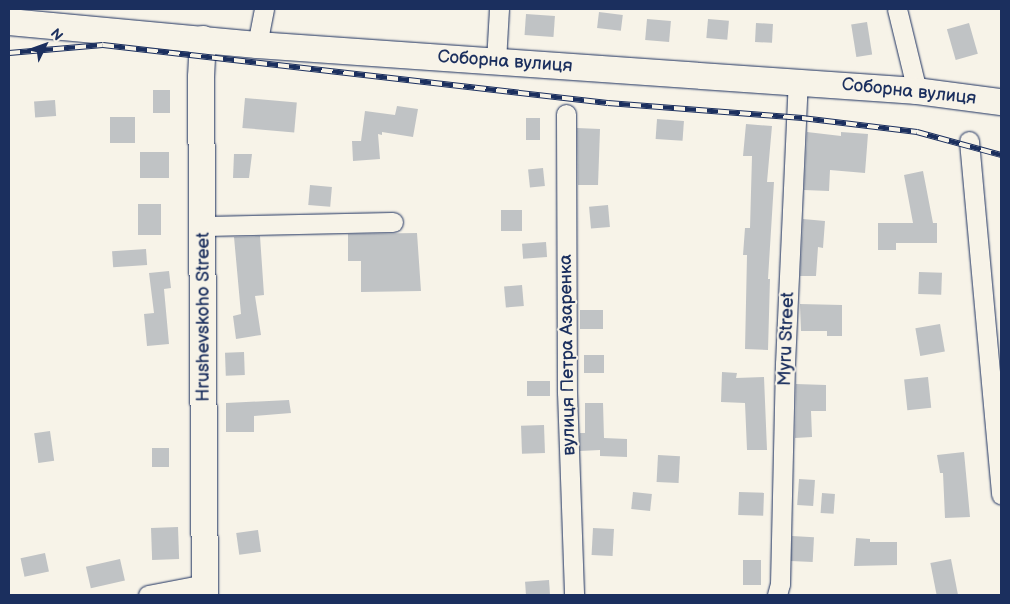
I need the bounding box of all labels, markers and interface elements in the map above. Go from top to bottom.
north arrow [20,20,70,70]
text: N [47,25,66,44]
street label: Соборна вулиця [437,47,573,77]
street label: Соборна вулиця [841,74,977,110]
street label: Hrushevskoho Street [193,232,215,402]
street label: вулиця Петра Азаренка [555,254,581,456]
street label: Myru Street [775,291,799,387]

